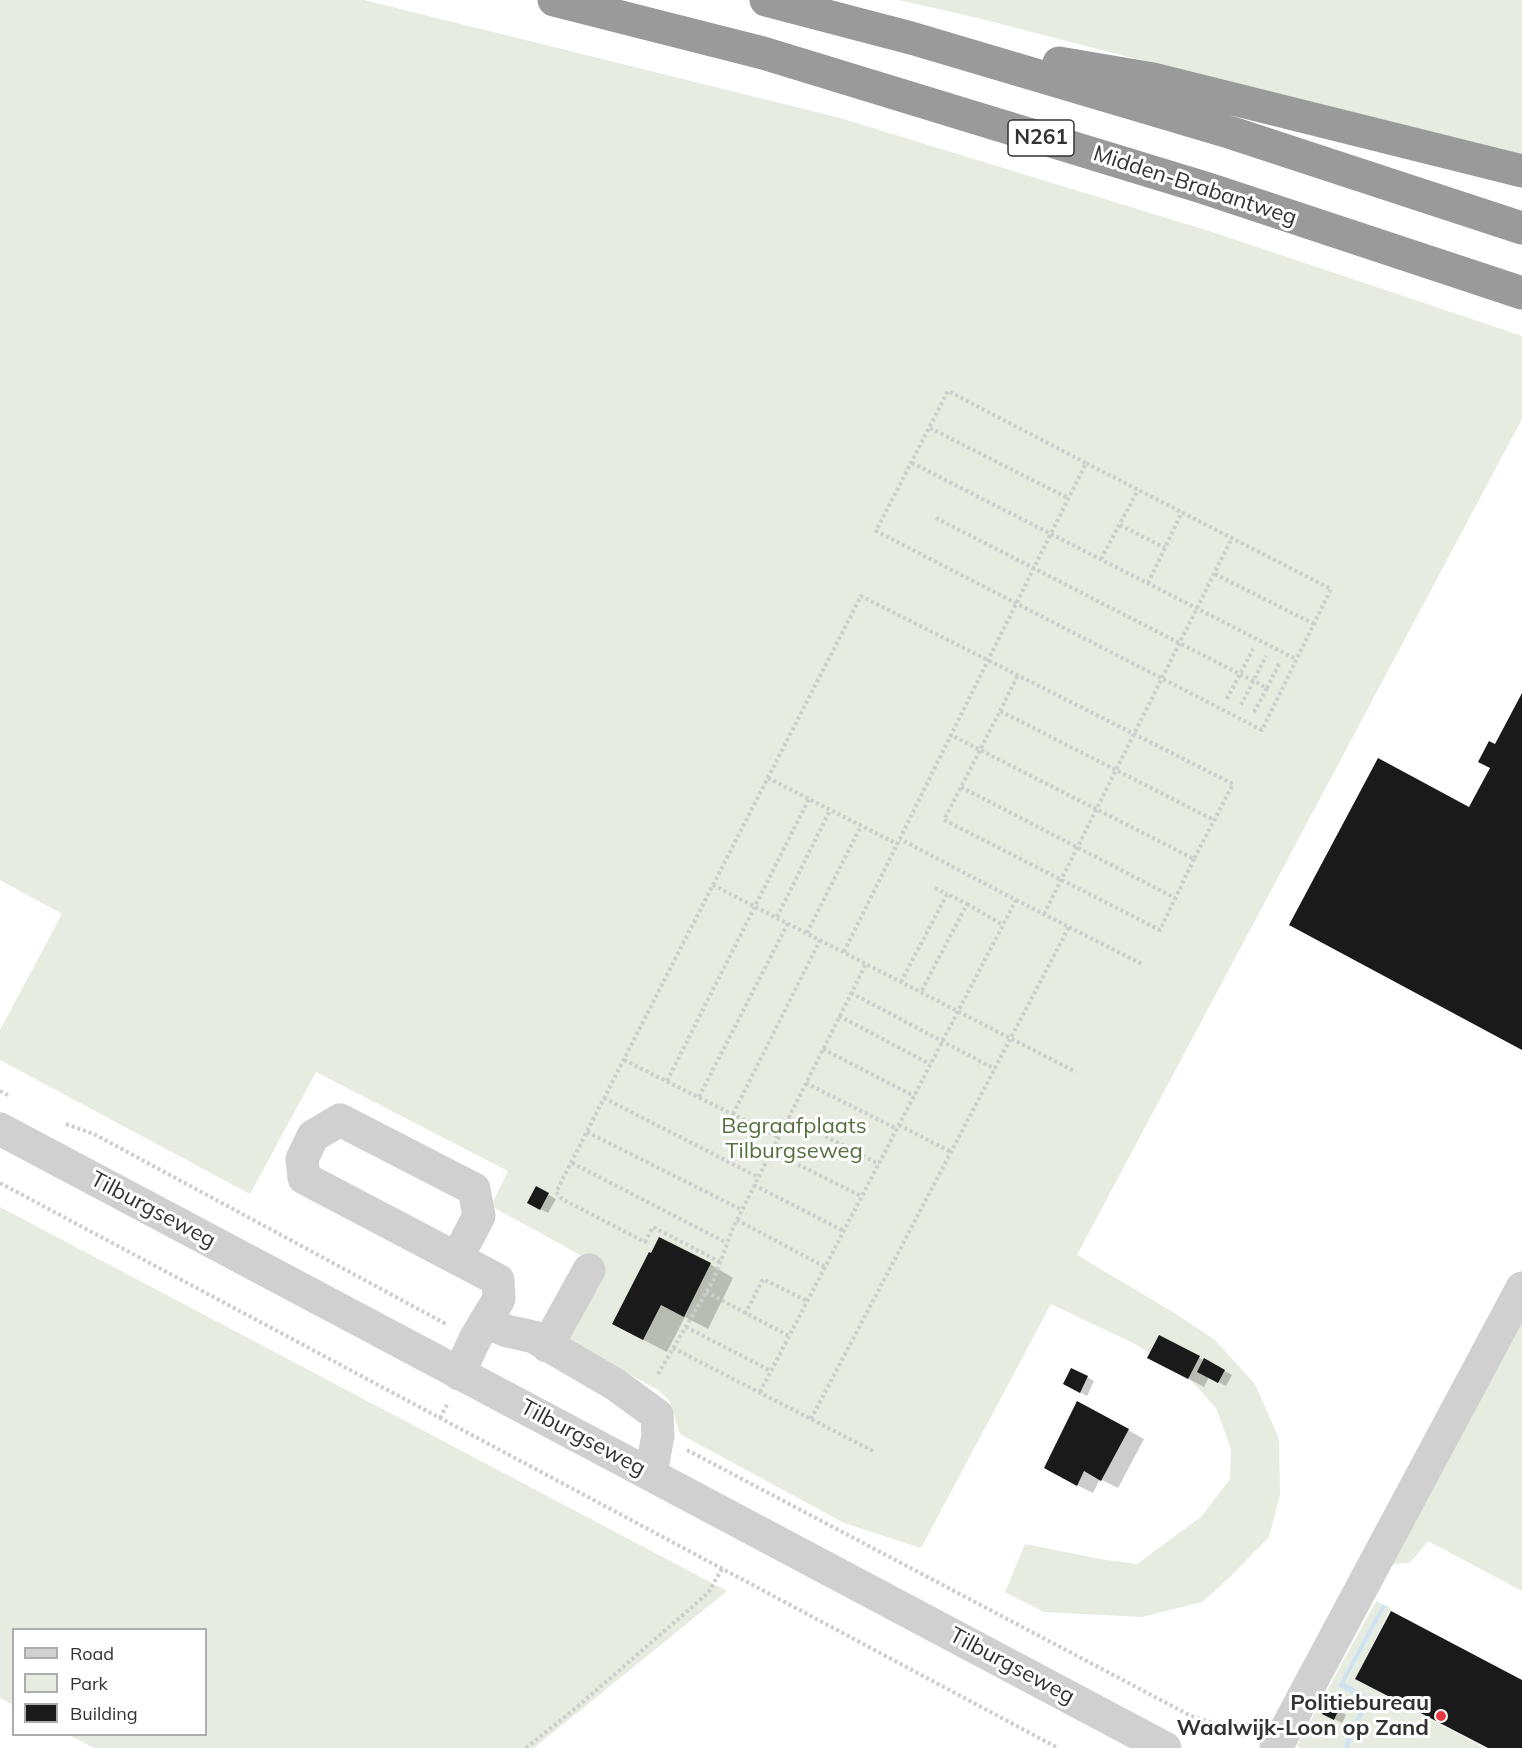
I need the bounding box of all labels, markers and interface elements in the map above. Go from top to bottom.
road number: N261 [1008,120,1074,156]
street label: Midden-Brabantweg [1090,141,1300,231]
park label: Begraafplaats Tilburgseweg [721,1113,867,1164]
street label: Tilburgseweg [86,1166,220,1254]
street label: Tilburgseweg [516,1394,650,1482]
street label: Tilburgseweg [945,1622,1079,1710]
legend [12,1628,207,1736]
text: Road [70,1642,114,1665]
text: Park [70,1672,108,1695]
place label: Politiebureau Waalwijk-Loon op Zand [1177,1690,1429,1742]
text: Building [70,1702,138,1725]
marker: Politiebureau Waalwijk-Loon op Zand [1434,1709,1448,1723]

